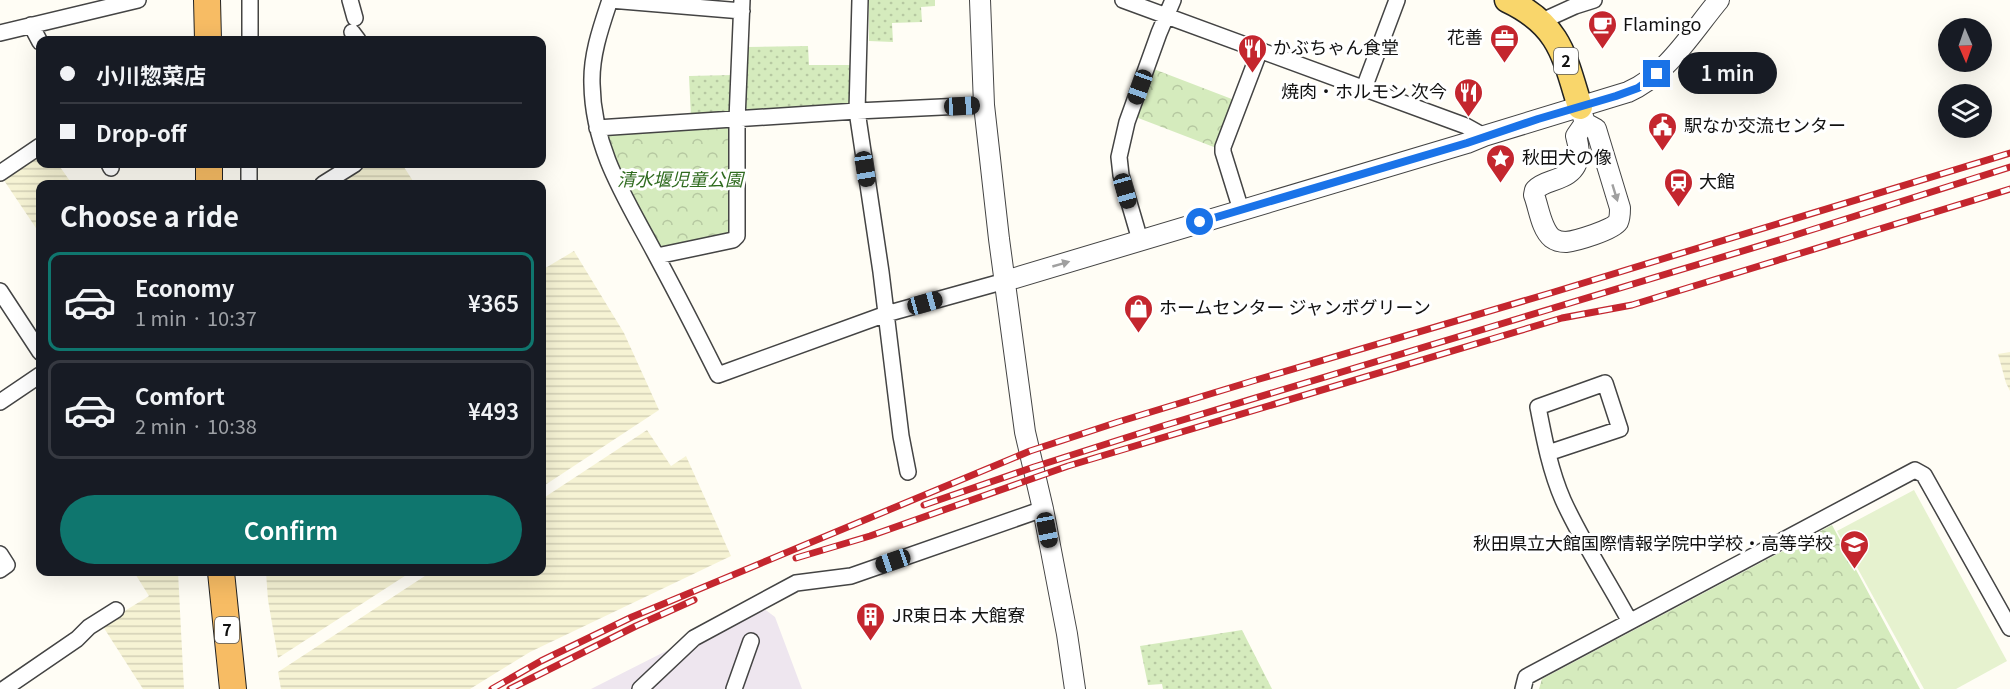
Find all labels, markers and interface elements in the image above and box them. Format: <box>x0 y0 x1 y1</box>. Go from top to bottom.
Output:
cafe icon: Flamingo <box>1586 9 1618 51</box>
place label: Flamingo <box>1623 10 1702 36</box>
north arrow <box>1938 18 1992 72</box>
map controls <box>1938 18 1992 138</box>
office icon: 花善 <box>1488 22 1520 64</box>
place label: 花善 <box>1447 23 1483 49</box>
restaurant icon: かぶちゃん食堂 <box>1236 32 1268 74</box>
place label: かぶちゃん食堂 <box>1273 33 1399 59</box>
road number: 2 <box>1554 48 1578 74</box>
callout: 1 min <box>1678 53 1777 95</box>
text: 小川惣菜店 <box>96 58 206 90</box>
text: 1 min <box>1701 58 1754 87</box>
route end <box>1643 60 1670 87</box>
car <box>1125 67 1155 107</box>
restaurant icon: 焼肉・ホルモン 次今 <box>1452 76 1484 118</box>
place label: 焼肉・ホルモン 次今 <box>1281 77 1447 103</box>
button: layers <box>1938 84 1992 138</box>
car <box>944 96 980 116</box>
public building icon: 駅なか交流センター <box>1647 110 1679 152</box>
place label: 駅なか交流センター <box>1684 111 1846 137</box>
text: Drop-off <box>96 116 186 148</box>
place icon: 秋田犬の像 <box>1485 142 1517 184</box>
place label: 秋田犬の像 <box>1522 143 1612 169</box>
car <box>853 150 877 188</box>
park label: 清水堰児童公園 <box>617 165 746 191</box>
station icon: 大館 <box>1662 166 1694 208</box>
place label: 大館 <box>1699 167 1735 193</box>
car <box>1111 171 1139 211</box>
one-way arrow <box>1611 184 1620 202</box>
text: Choose a ride <box>60 196 239 235</box>
route start <box>1186 208 1213 235</box>
one-way arrow <box>1052 259 1070 268</box>
text: Economy <box>135 271 234 303</box>
icon: car <box>63 275 117 329</box>
text: ¥365 <box>468 286 519 318</box>
car <box>905 289 945 317</box>
shop icon: ホームセンター ジャンボグリーン <box>1122 292 1154 334</box>
place label: ホームセンター ジャンボグリーン <box>1159 293 1431 319</box>
text: 1 min · 10:37 <box>135 303 257 332</box>
text: Comfort <box>135 379 225 411</box>
icon: car <box>63 383 117 437</box>
text: ¥493 <box>468 394 519 426</box>
text: 2 min · 10:38 <box>135 411 257 440</box>
button: Confirm <box>60 495 522 564</box>
car <box>1035 511 1059 549</box>
school or university icon: 秋田県立大館国際情報学院中学校・高等学校 <box>1838 528 1870 570</box>
place label: 秋田県立大館国際情報学院中学校・高等学校 <box>1473 529 1833 555</box>
car <box>873 547 913 575</box>
building icon: JR東日本 大館寮 <box>855 600 887 642</box>
place label: JR東日本 大館寮 <box>892 601 1025 627</box>
road number: 7 <box>215 617 239 643</box>

